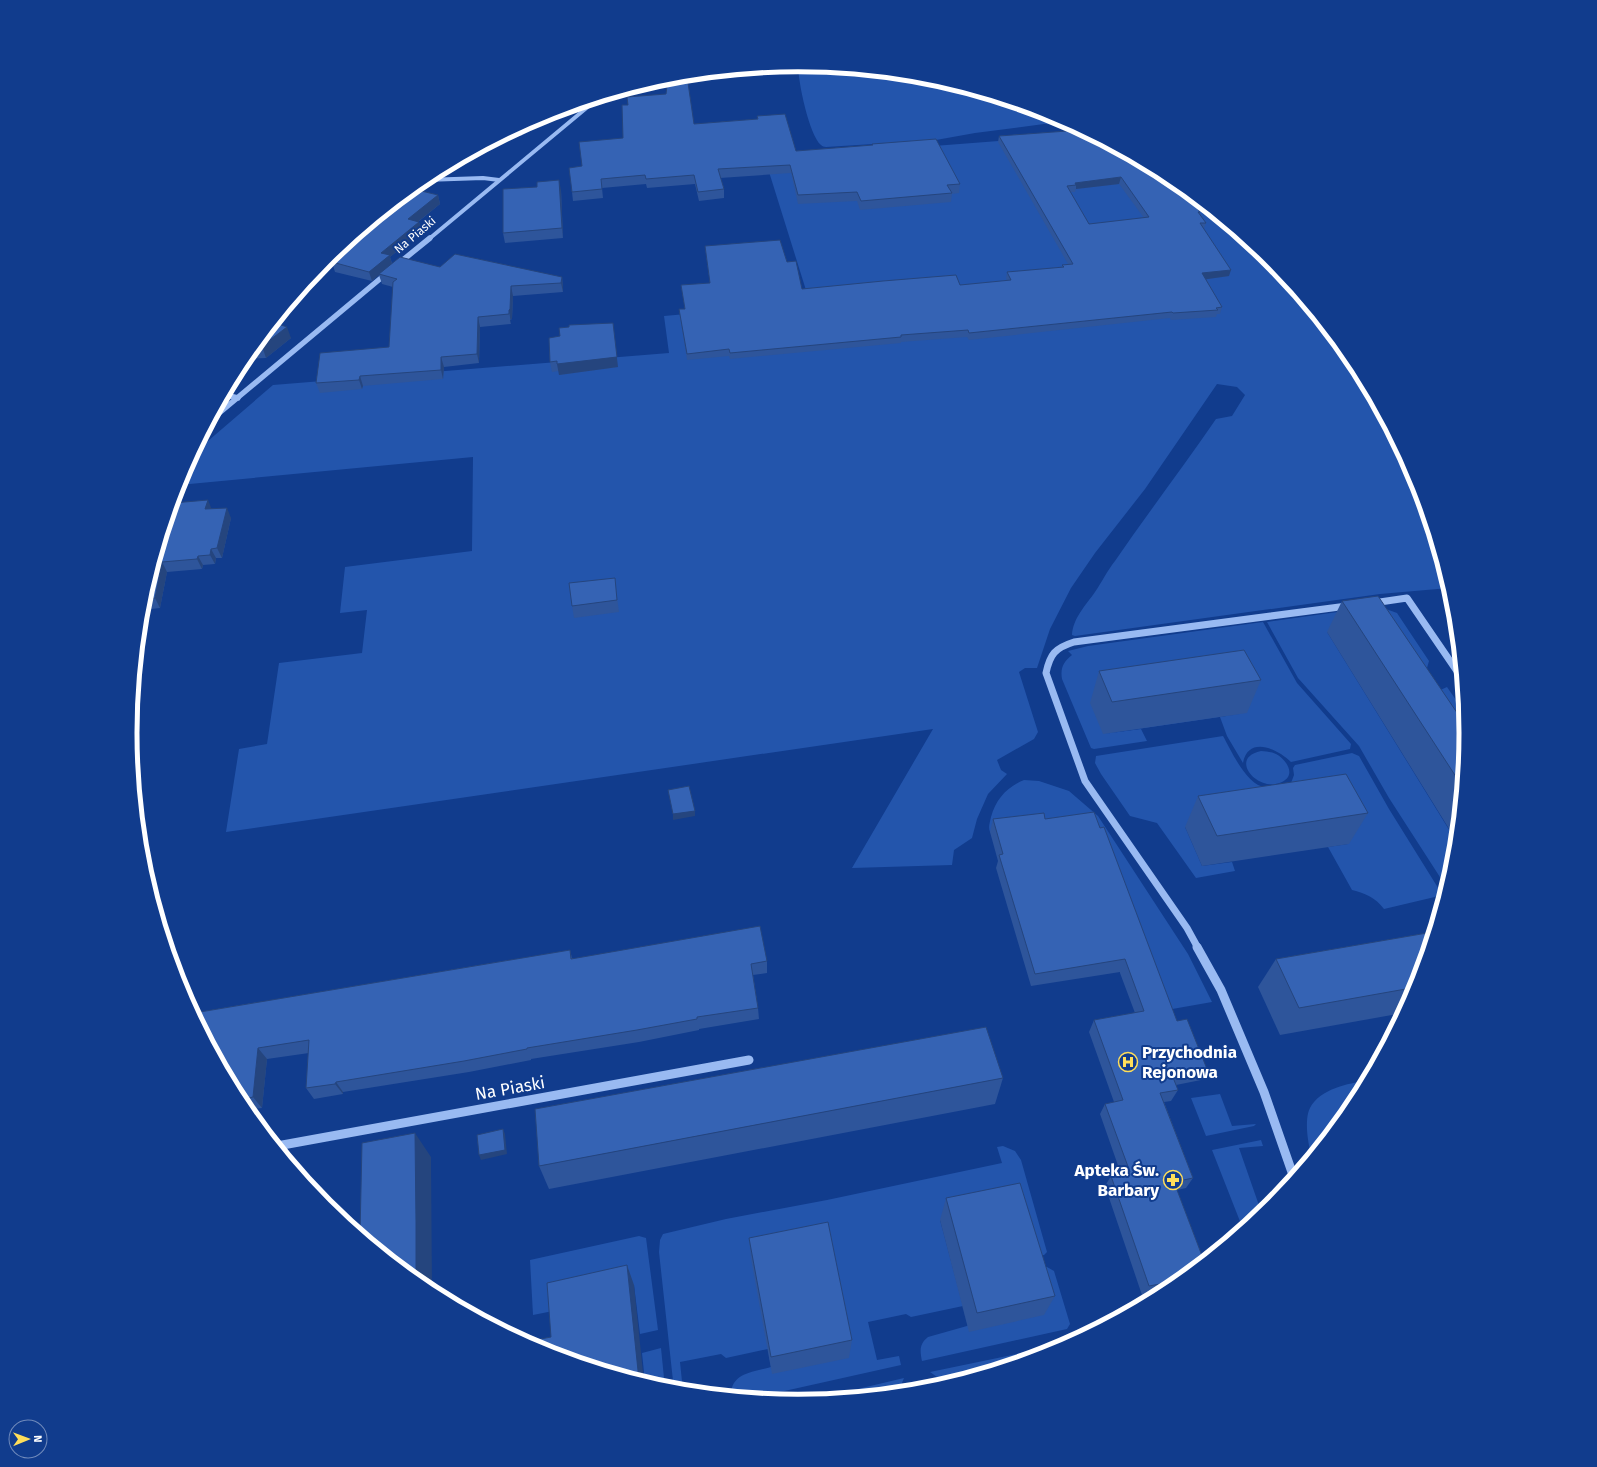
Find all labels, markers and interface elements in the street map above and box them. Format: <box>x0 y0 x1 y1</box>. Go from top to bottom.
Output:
street label: Na Piaski <box>391 214 439 256</box>
place label: Przychodnia Rejonowa <box>1142 1042 1237 1083</box>
hospital icon: Przychodnia Rejonowa <box>1117 1051 1139 1073</box>
street label: Na Piaski <box>474 1072 547 1105</box>
place label: Apteka Św. Barbary <box>1074 1160 1159 1201</box>
pharmacy icon: Apteka Św. Barbary <box>1162 1169 1184 1191</box>
north arrow <box>8 1419 48 1459</box>
text: N <box>31 1435 44 1443</box>

